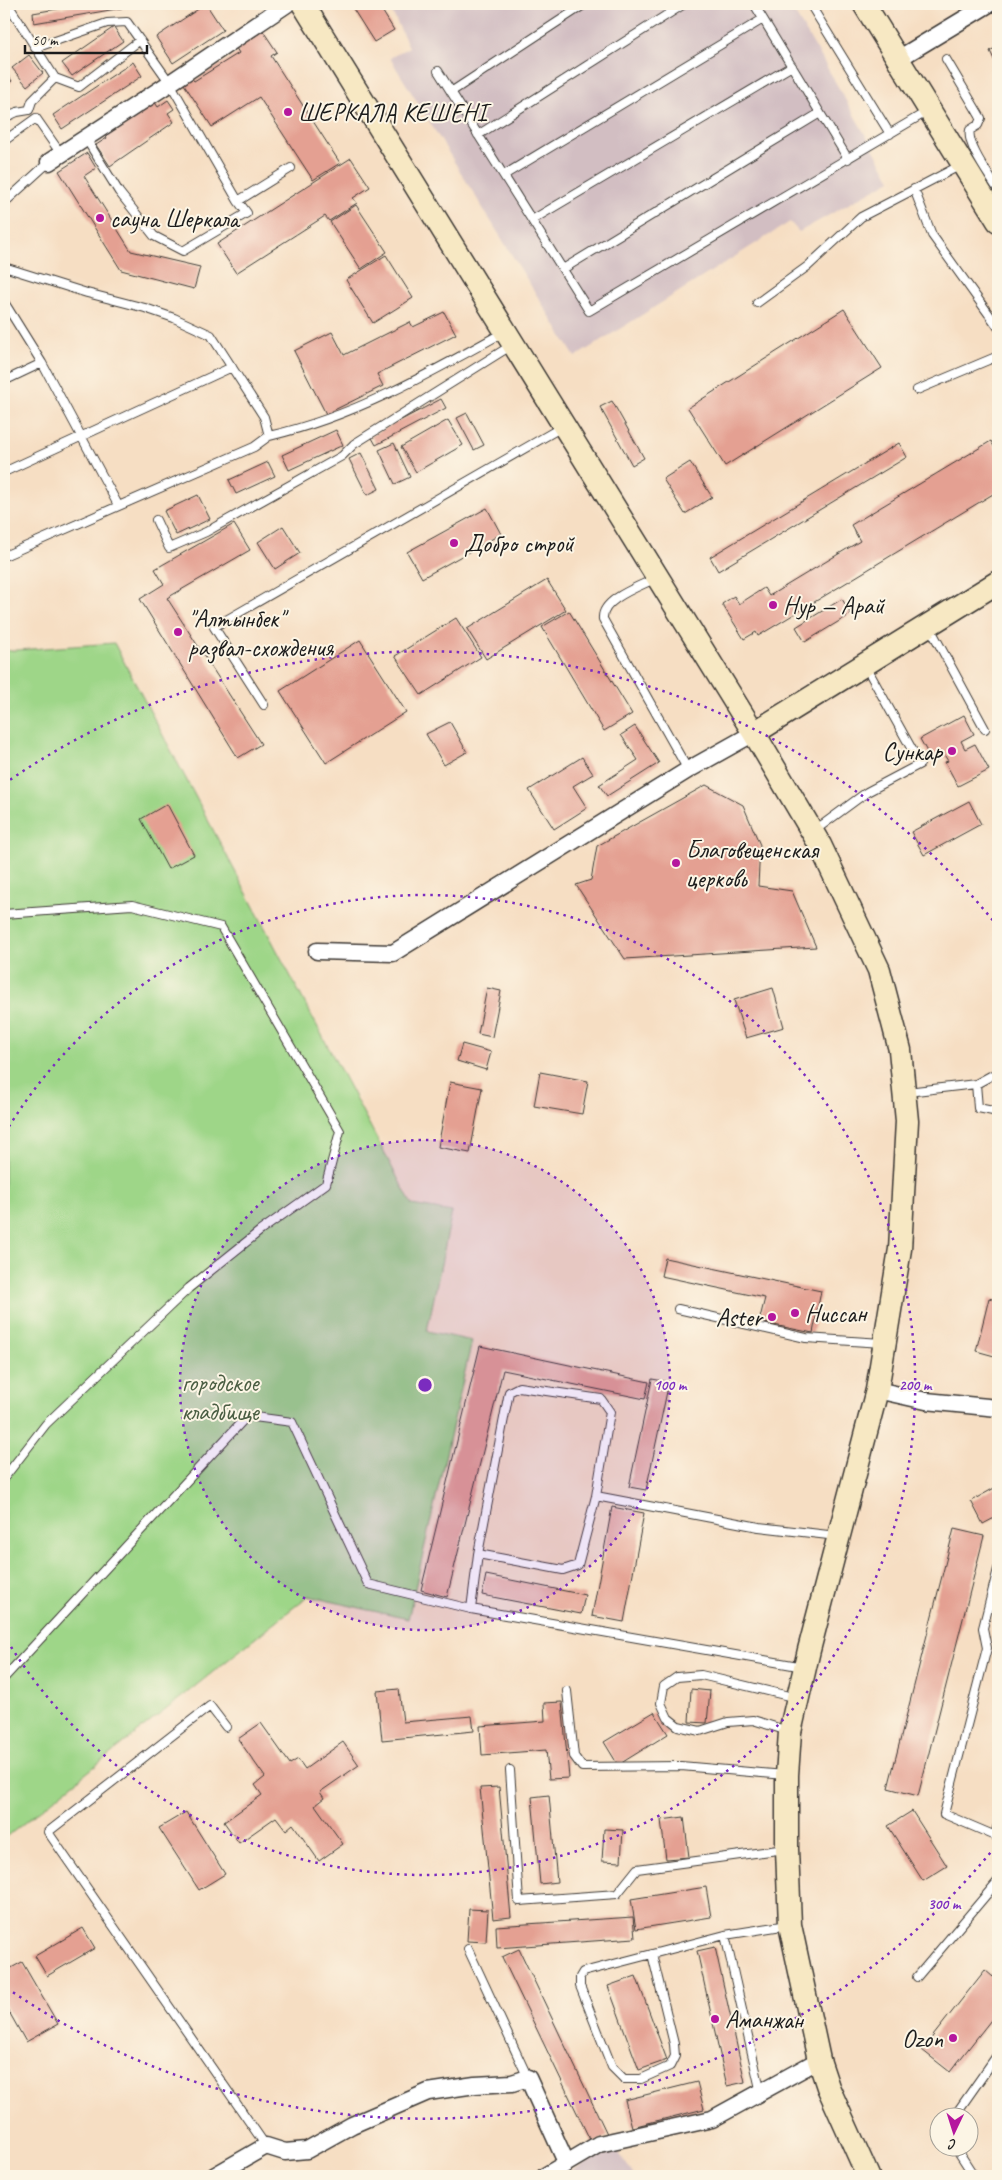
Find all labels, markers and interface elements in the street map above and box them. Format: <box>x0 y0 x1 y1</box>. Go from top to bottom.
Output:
scale bar <box>25 22 148 54</box>
text: 50 m <box>32 31 59 50</box>
place label: ШЕРКАЛА КЕШЕНІ <box>298 97 492 129</box>
marker: ШЕРКАЛА КЕШЕНІ <box>282 106 294 118</box>
place label: сауна Шеркала <box>110 203 241 235</box>
marker: сауна Шеркала <box>94 212 106 224</box>
place label: Добро строй <box>464 528 575 560</box>
marker: Добро строй <box>448 537 460 549</box>
place label: Нур — Арай <box>783 590 886 622</box>
marker: Нур — Арай <box>767 599 779 611</box>
place label: "Алтынбек" развал-схождения <box>188 603 334 664</box>
marker: "Алтынбек" развал-схождения <box>172 626 184 638</box>
place label: Сункар <box>883 736 944 768</box>
marker: Сункар <box>946 745 958 757</box>
place label: Благовещенская церковь <box>686 834 821 895</box>
marker: Благовещенская церковь <box>670 857 682 869</box>
place label: Ниссан <box>805 1298 868 1330</box>
place label: Aster <box>716 1302 764 1334</box>
marker: Ниссан <box>789 1307 801 1319</box>
marker: Aster <box>766 1311 778 1323</box>
park label: городское кладбище <box>181 1367 261 1428</box>
centre of rings <box>416 1376 434 1394</box>
text: 100 m <box>654 1376 688 1395</box>
text: 200 m <box>899 1376 933 1395</box>
text: 300 m <box>928 1895 962 1914</box>
place label: Аманжан <box>725 2004 805 2036</box>
marker: Аманжан <box>709 2013 721 2025</box>
place label: Ozon <box>902 2023 944 2055</box>
marker: Ozon <box>947 2032 959 2044</box>
north arrow <box>930 2108 980 2158</box>
text: С <box>947 2136 957 2153</box>

